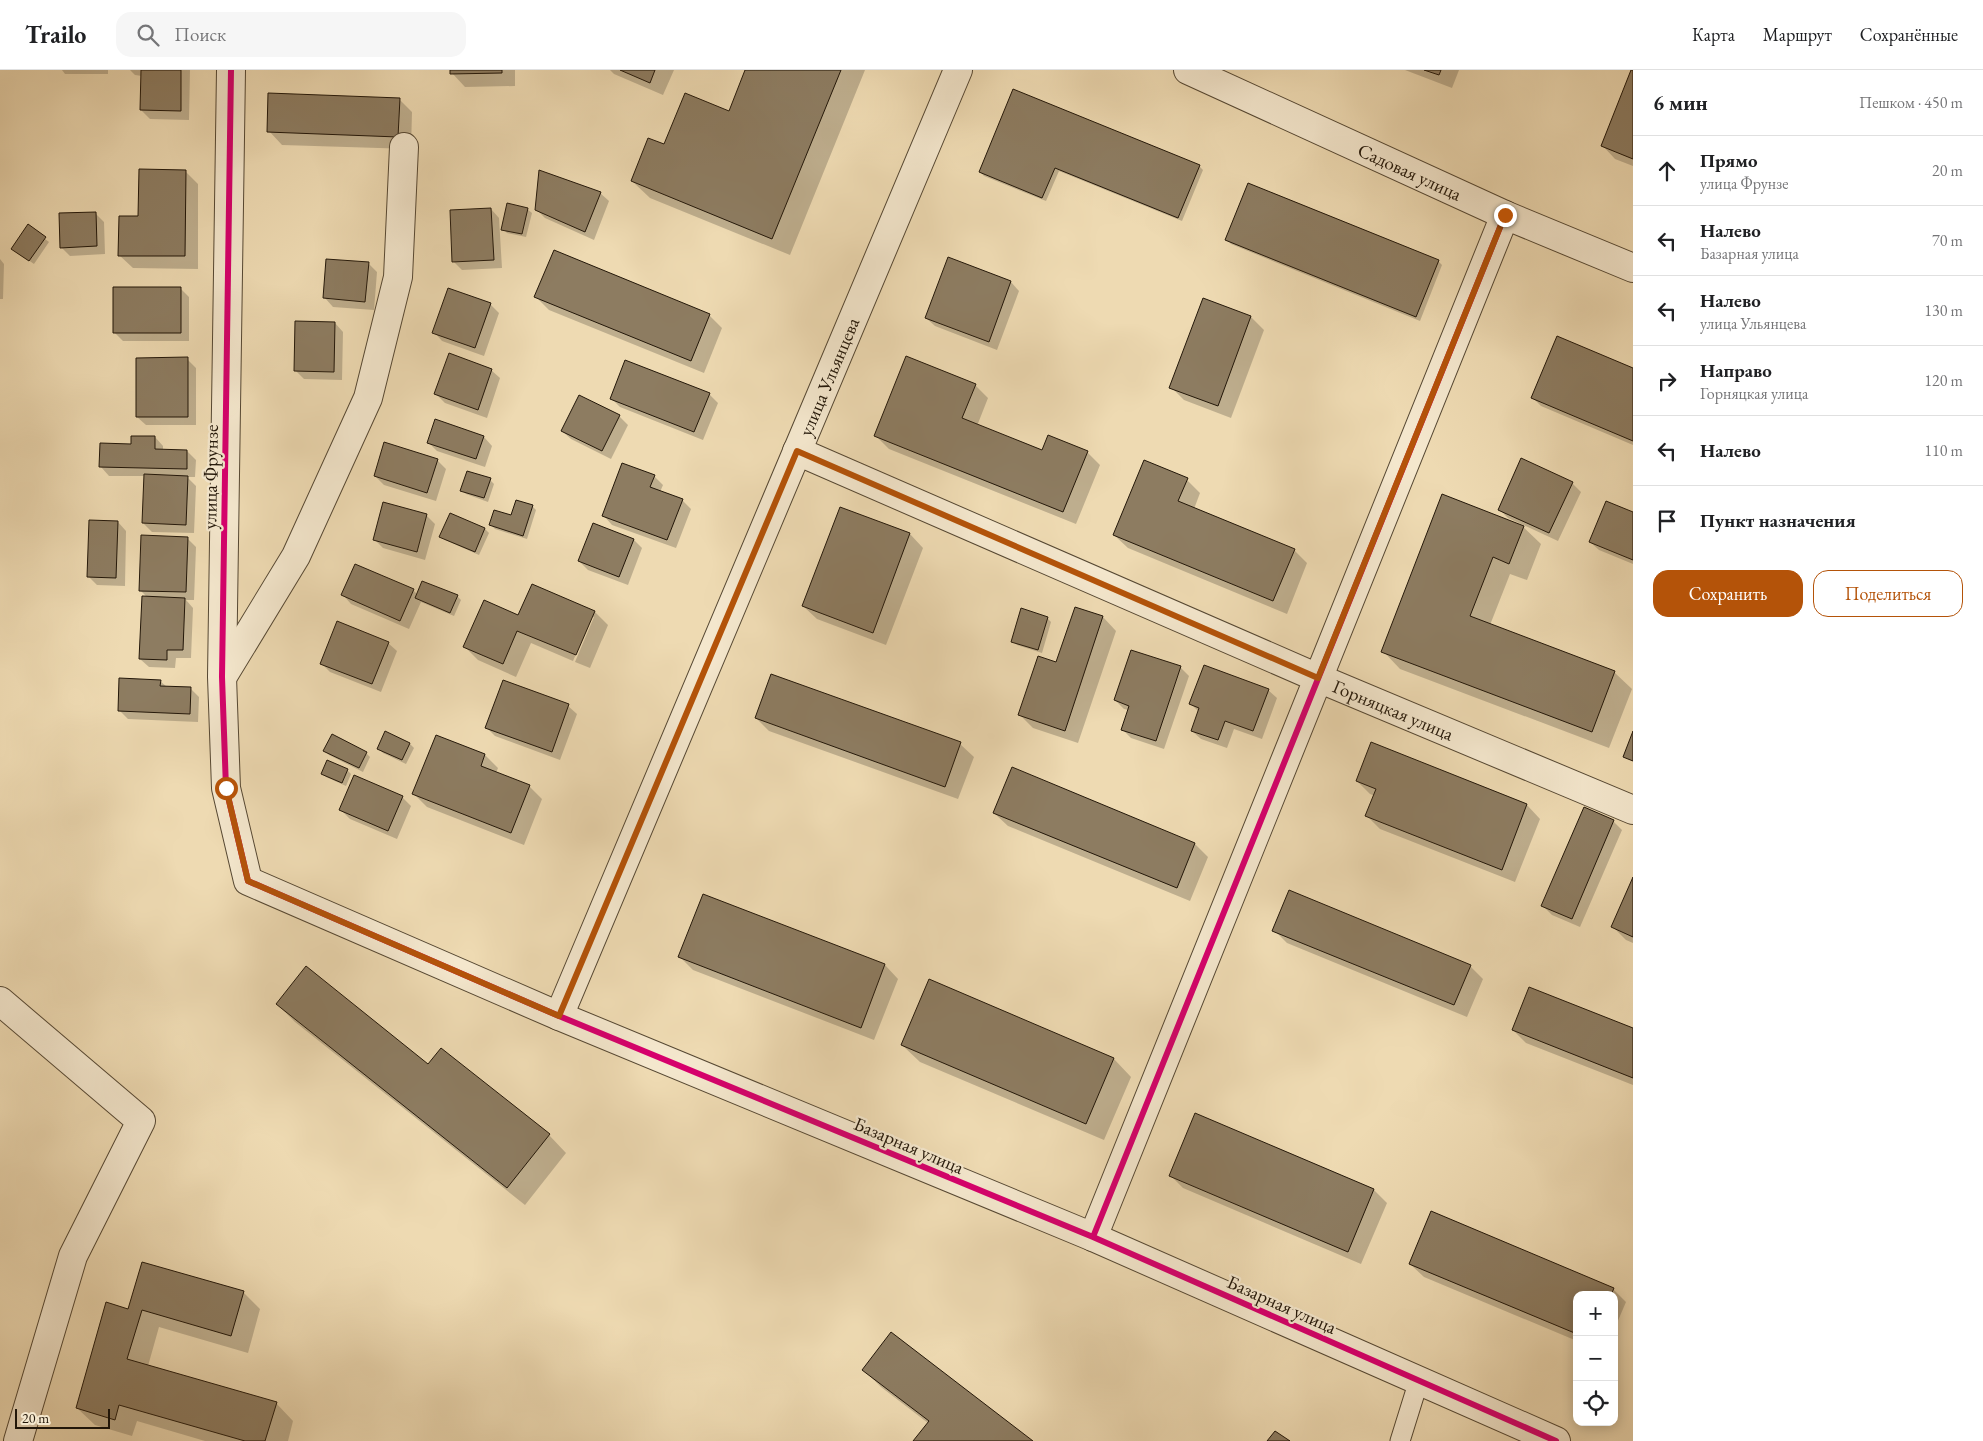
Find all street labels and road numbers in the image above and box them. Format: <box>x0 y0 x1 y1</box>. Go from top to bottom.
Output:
street label: Садовая улица <box>1354 137 1466 207</box>
street label: улица Ульянцева <box>793 313 865 440</box>
street label: улица Фрунзе <box>197 424 224 530</box>
street label: Горняцкая улица <box>1329 674 1458 747</box>
street label: Базарная улица <box>850 1111 968 1180</box>
street label: Базарная улица <box>1223 1269 1341 1340</box>

